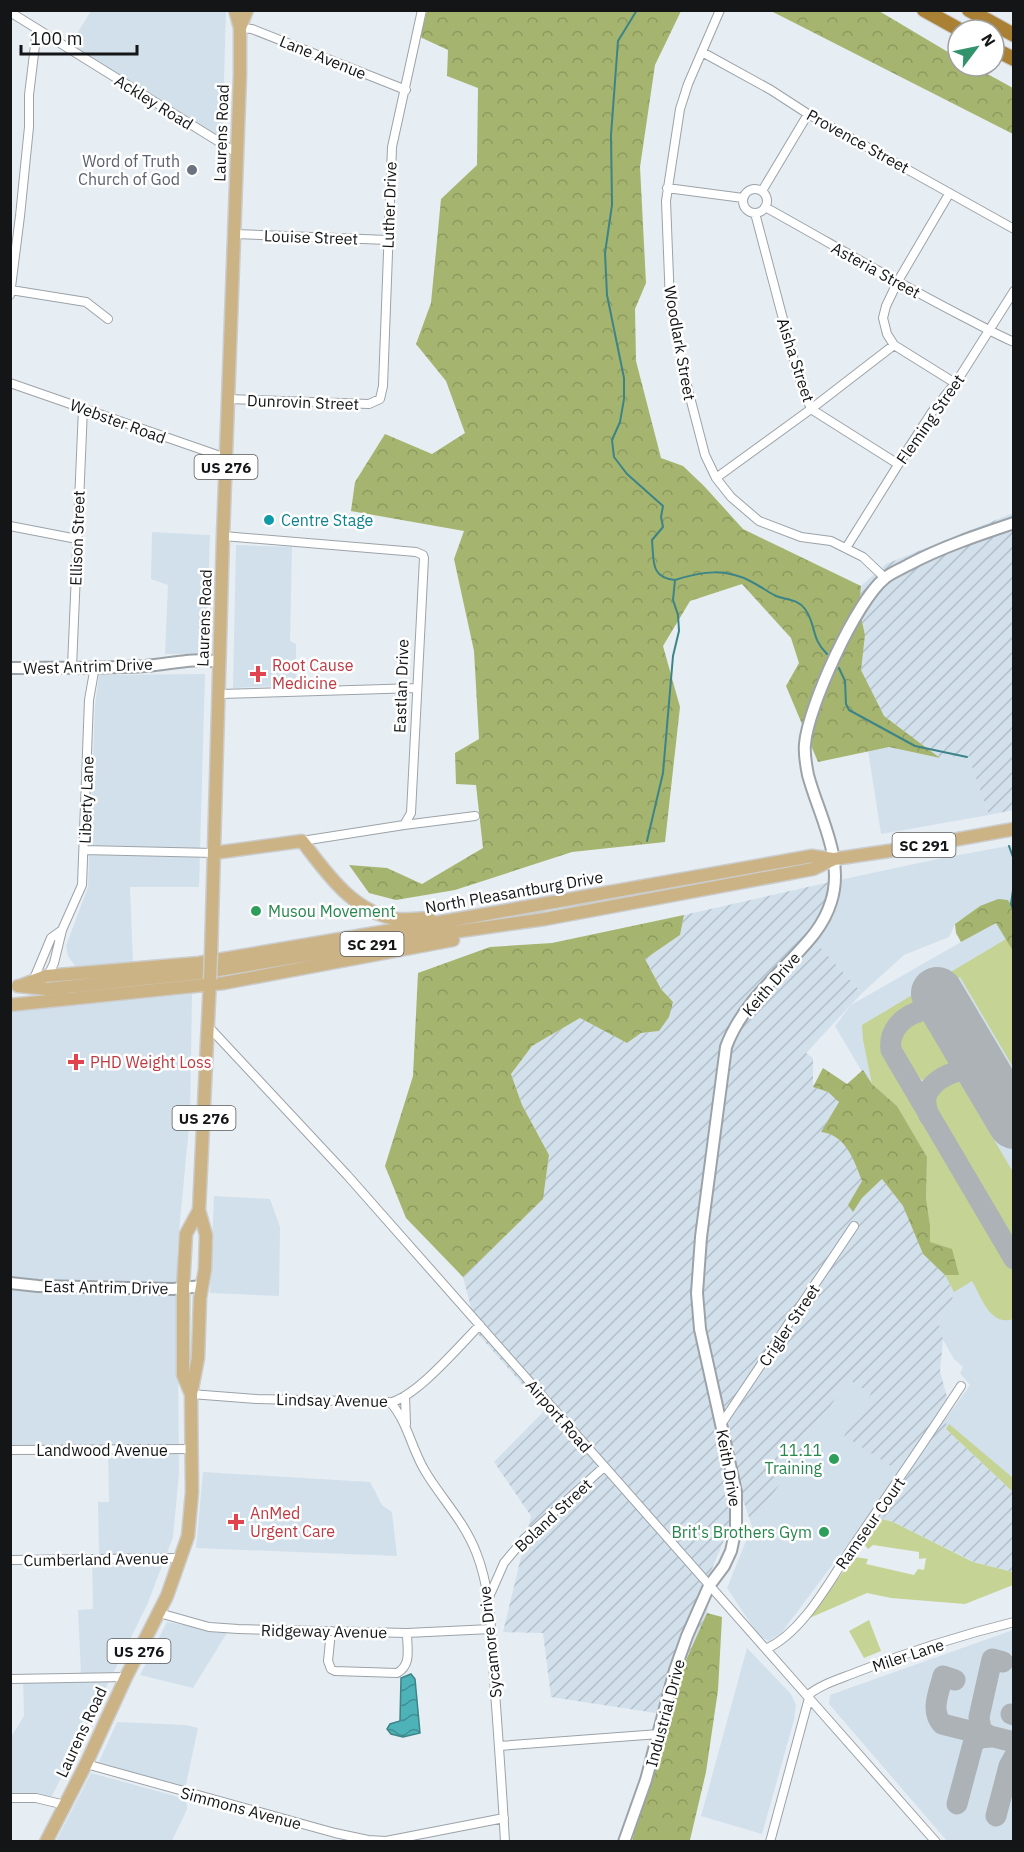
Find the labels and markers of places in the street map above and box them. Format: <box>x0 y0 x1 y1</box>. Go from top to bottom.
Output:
place label: Word of Truth Church of God <box>78 151 180 189</box>
marker: Word of Truth Church of God <box>185 163 199 177</box>
place label: Centre Stage <box>281 510 374 530</box>
marker: Centre Stage <box>262 513 276 527</box>
place label: Root Cause Medicine <box>272 655 354 693</box>
marker: Root Cause Medicine <box>249 665 267 683</box>
place label: Musou Movement <box>268 901 396 921</box>
marker: Musou Movement <box>249 904 263 918</box>
place label: PHD Weight Loss <box>90 1052 212 1072</box>
marker: PHD Weight Loss <box>67 1053 85 1071</box>
place label: 11.11 Training <box>765 1440 823 1478</box>
marker: 11.11 Training <box>827 1452 841 1466</box>
place label: AnMed Urgent Care <box>250 1503 335 1541</box>
marker: AnMed Urgent Care <box>227 1513 245 1531</box>
place label: Brit's Brothers Gym <box>671 1522 812 1542</box>
marker: Brit's Brothers Gym <box>817 1525 831 1539</box>

